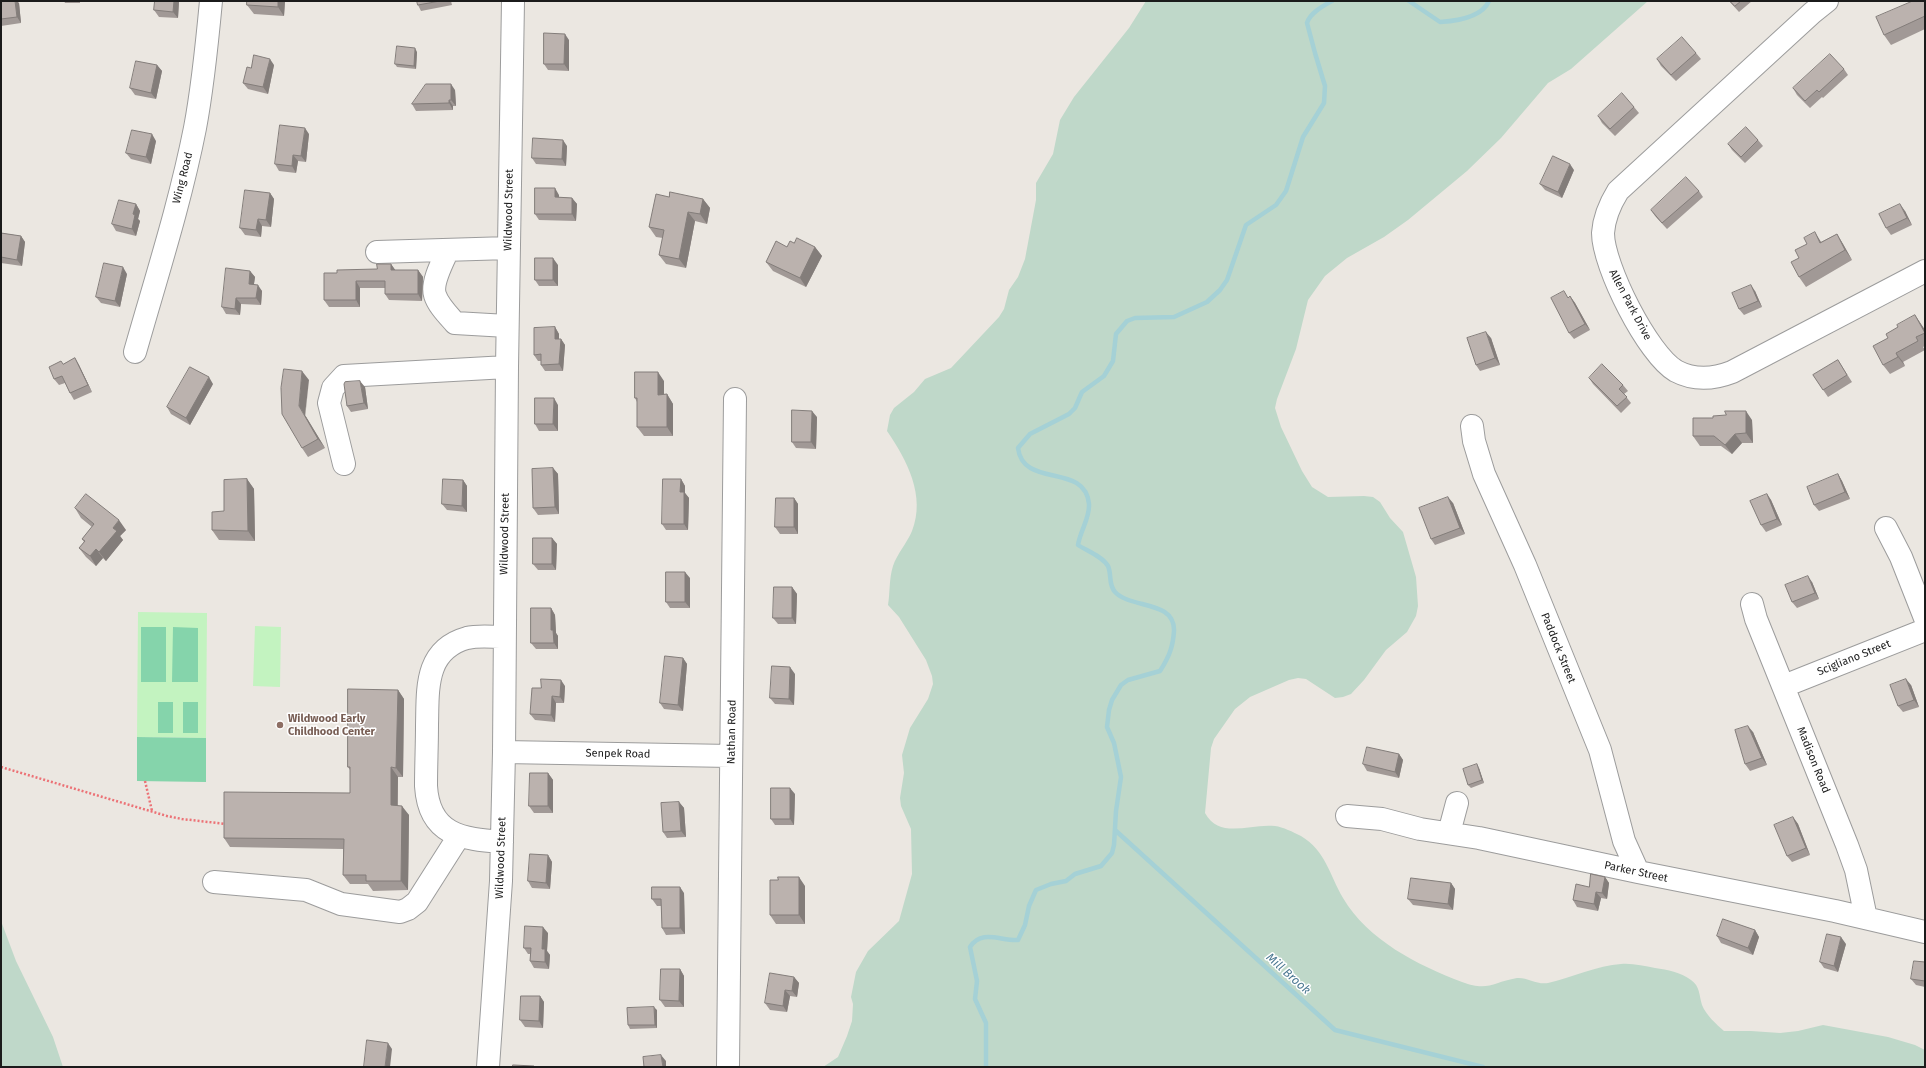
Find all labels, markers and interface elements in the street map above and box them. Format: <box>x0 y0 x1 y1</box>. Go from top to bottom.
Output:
street label: Wing Road <box>170 151 196 205</box>
street label: Wildwood Street <box>502 169 516 251</box>
street label: Allen Park Drive <box>1606 267 1654 343</box>
street label: Wildwood Street <box>498 493 512 575</box>
street label: Paddock Street <box>1538 611 1578 685</box>
street label: Scigliano Street <box>1815 637 1893 679</box>
street label: Nathan Road <box>725 700 739 764</box>
place label: Wildwood Early Childhood Center <box>288 712 375 738</box>
marker: Wildwood Early Childhood Center <box>275 720 285 730</box>
street label: Madison Road <box>1794 725 1832 795</box>
street label: Senpek Road <box>585 747 651 761</box>
street label: Wildwood Street <box>493 817 509 899</box>
street label: Parker Street <box>1603 859 1669 885</box>
water label: Mill Brook <box>1263 950 1313 998</box>

